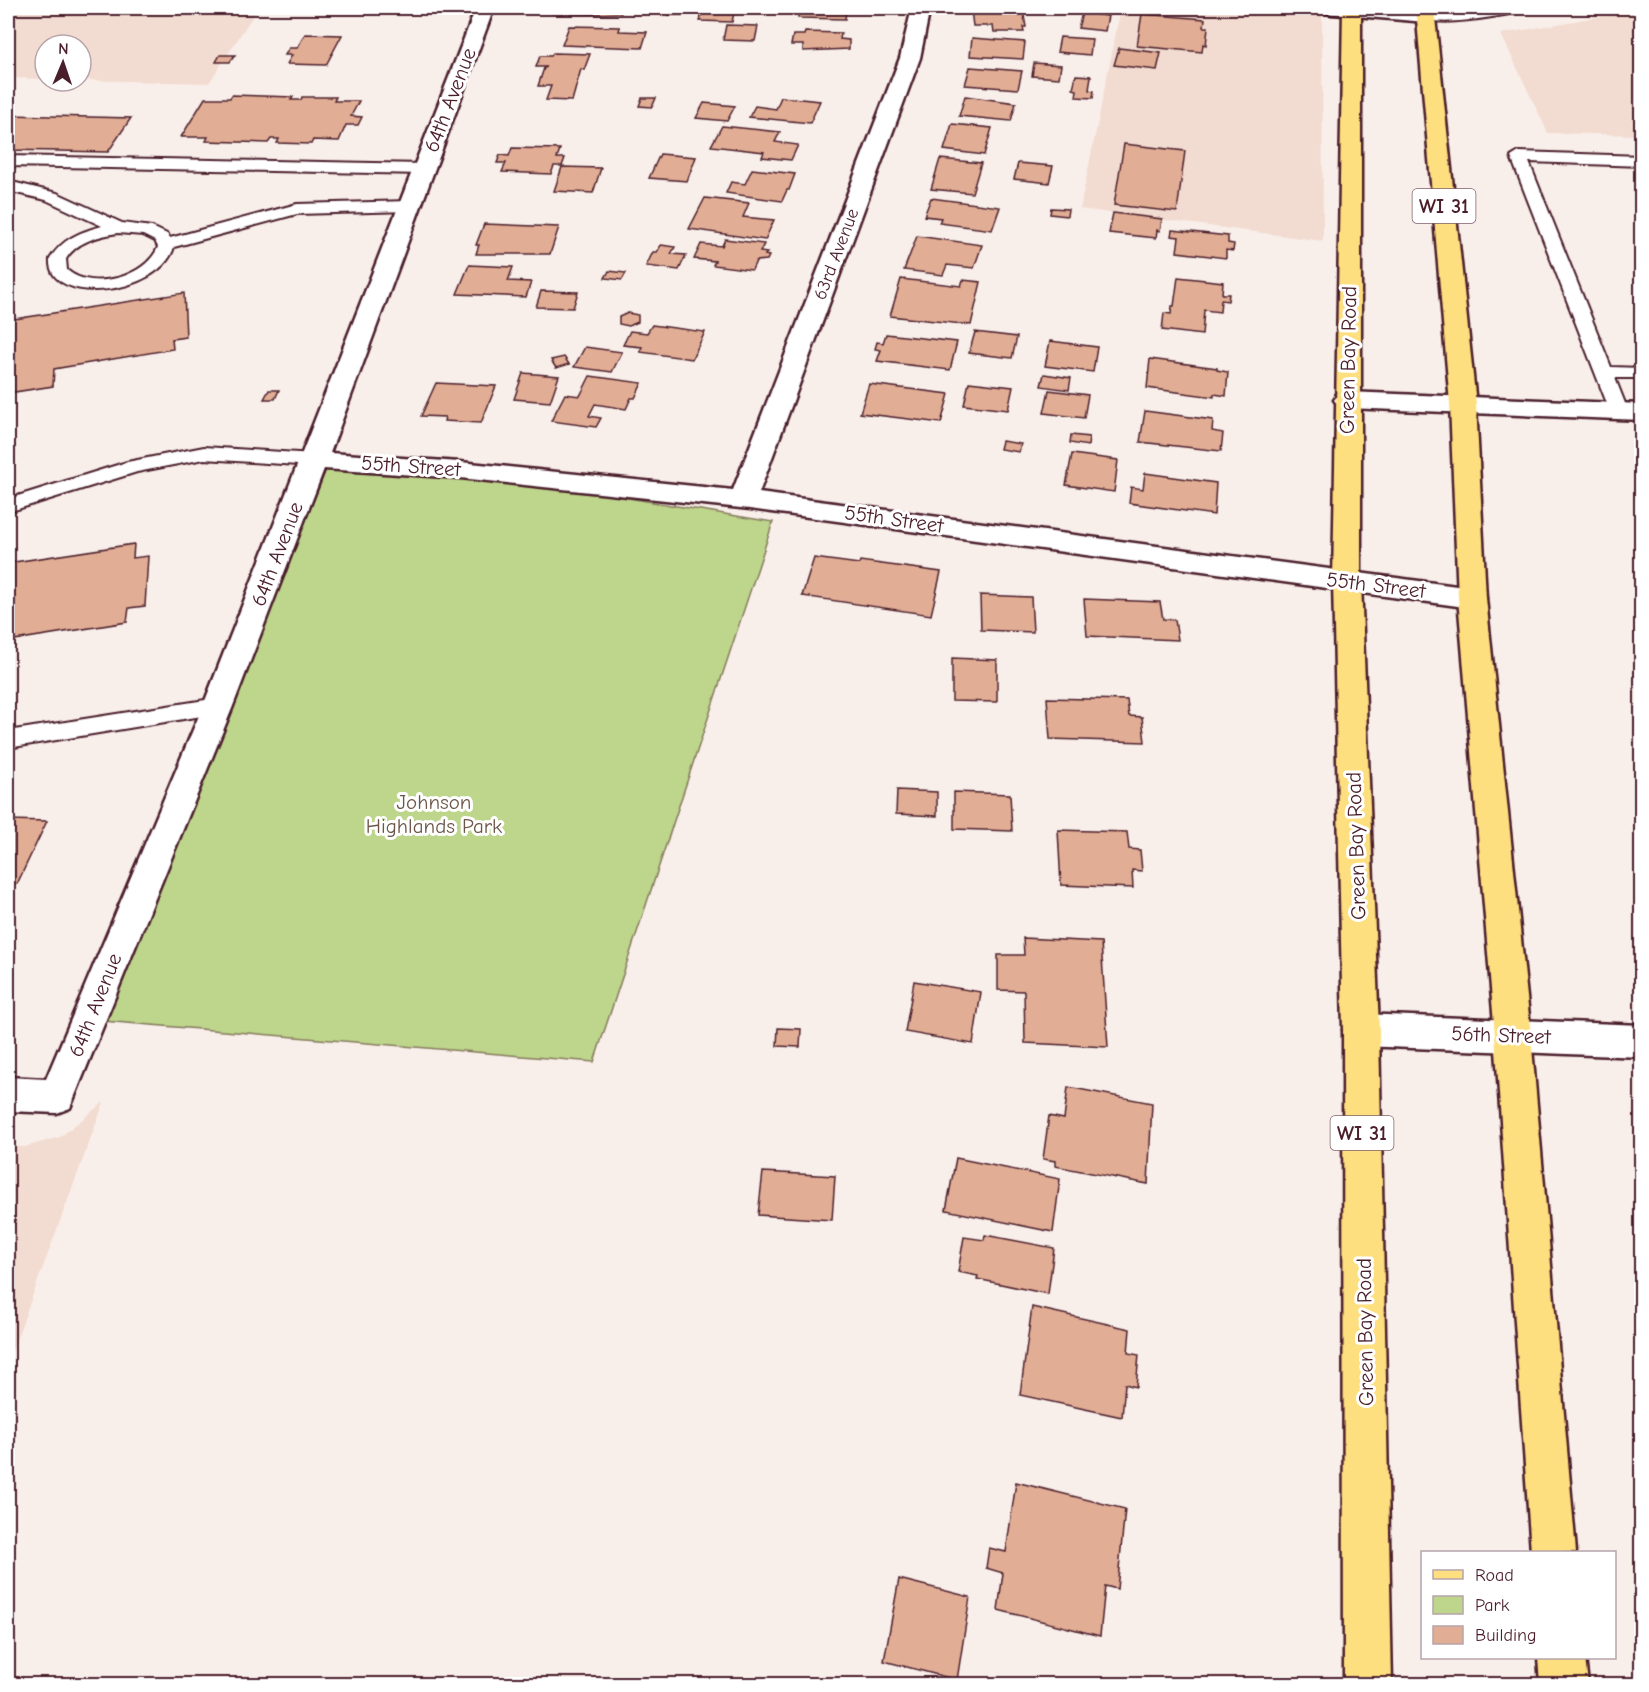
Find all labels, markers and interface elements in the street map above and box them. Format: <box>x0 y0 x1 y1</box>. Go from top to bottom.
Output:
north arrow <box>33 33 93 93</box>
text: N <box>58 40 69 58</box>
street label: 64th Avenue <box>419 44 481 156</box>
road number: WI 31 <box>1412 189 1476 223</box>
street label: 63rd Avenue <box>809 206 863 303</box>
street label: Green Bay Road <box>1335 286 1361 434</box>
street label: 55th Street <box>360 451 463 482</box>
street label: 64th Avenue <box>246 498 308 610</box>
street label: 55th Street <box>843 500 946 538</box>
street label: 55th Street <box>1325 567 1428 603</box>
street label: Green Bay Road <box>1341 772 1371 920</box>
park label: Johnson Highlands Park <box>366 790 502 838</box>
street label: 64th Avenue <box>63 950 127 1060</box>
street label: 56th Street <box>1451 1021 1552 1049</box>
road number: WI 31 <box>1330 1116 1394 1150</box>
street label: Green Bay Road <box>1352 1258 1378 1406</box>
legend <box>1421 1551 1616 1659</box>
text: Road <box>1475 1565 1514 1586</box>
text: Park <box>1475 1595 1510 1616</box>
text: Building <box>1475 1625 1537 1646</box>

